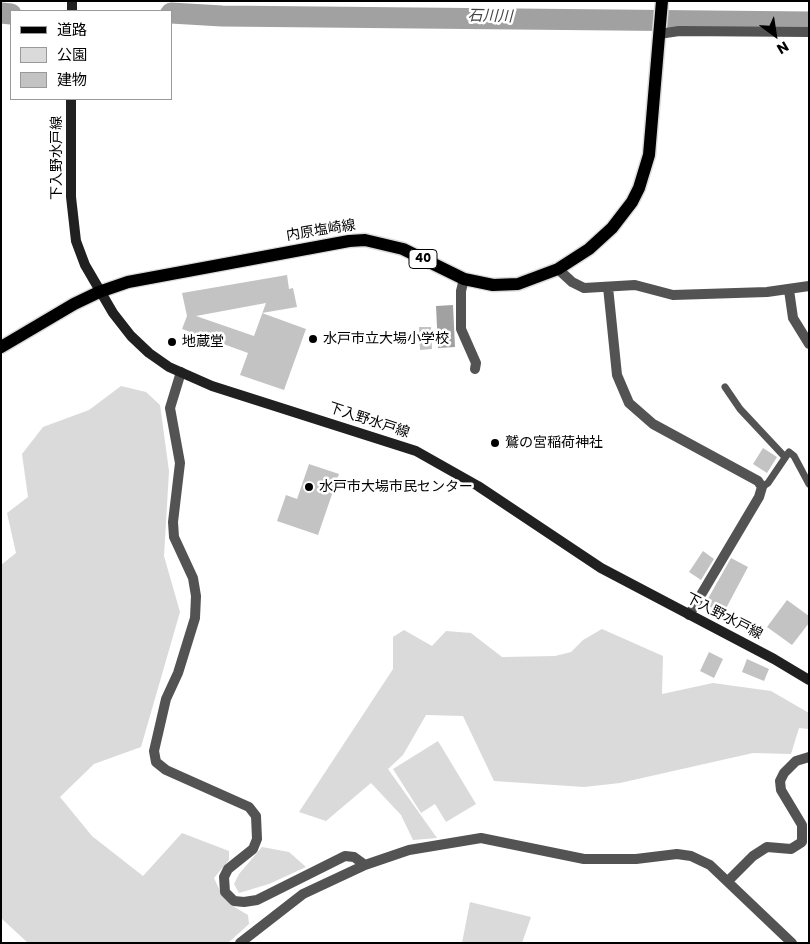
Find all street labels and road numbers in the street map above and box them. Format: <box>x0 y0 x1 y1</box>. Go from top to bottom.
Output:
street label: 下入野水戸線 <box>49 116 65 200</box>
street label: 内原塩崎線 <box>285 217 357 245</box>
road number: 40 <box>409 250 437 268</box>
street label: 下入野水戸線 <box>326 400 412 442</box>
street label: 下入野水戸線 <box>683 590 765 644</box>

